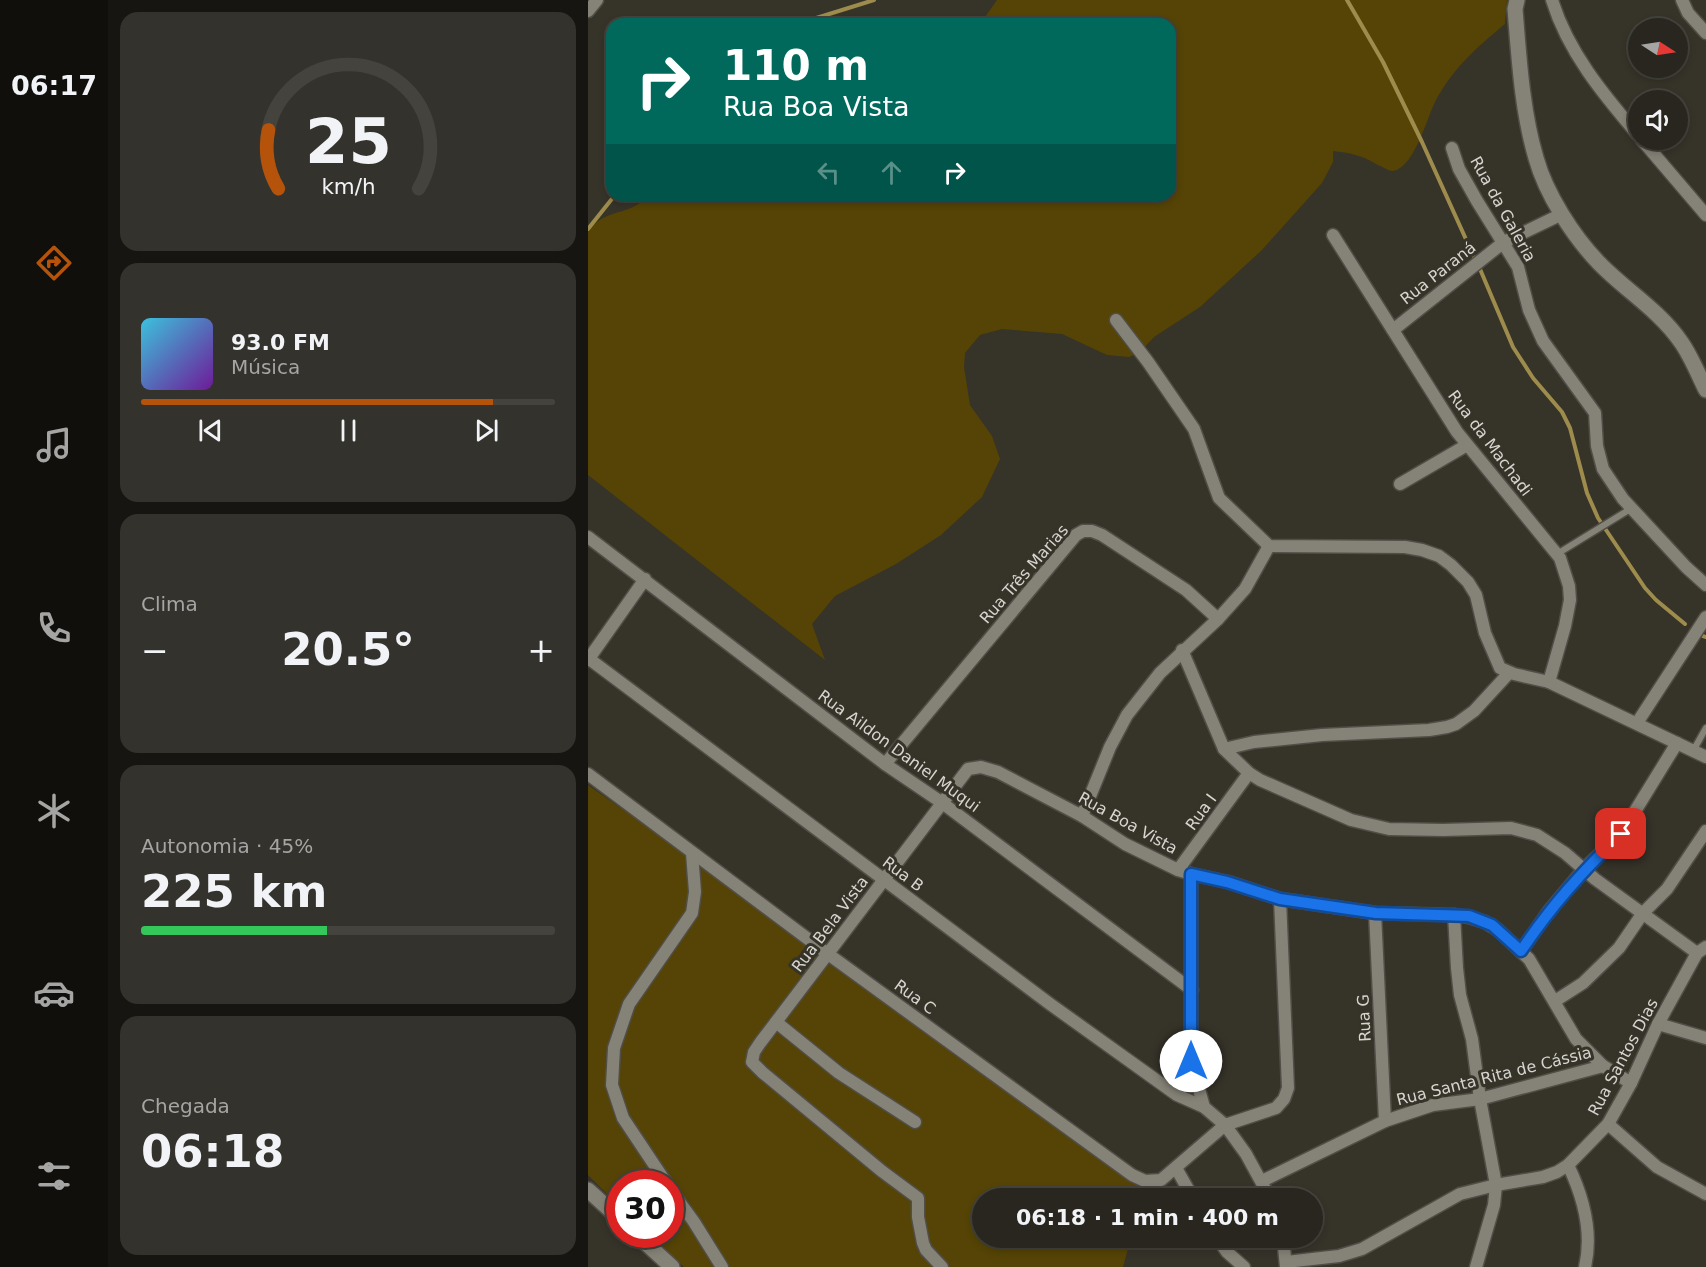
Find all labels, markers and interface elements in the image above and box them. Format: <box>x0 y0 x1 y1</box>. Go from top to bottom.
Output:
north arrow <box>1628 18 1688 78</box>
map controls <box>1628 18 1688 150</box>
text: 110 m <box>723 41 869 90</box>
icon: right <box>624 42 702 120</box>
text: 06:17 <box>11 70 97 101</box>
button: sound <box>1628 90 1688 150</box>
text: Rua Boa Vista <box>723 91 910 122</box>
text: 25 <box>305 105 391 178</box>
street label: Rua da Galeria <box>1466 153 1540 265</box>
icon: left <box>812 156 845 189</box>
icon: ahead <box>875 156 908 189</box>
icon: right <box>938 156 971 189</box>
text: km/h <box>321 174 375 199</box>
street label: Rua Paraná <box>1396 238 1480 308</box>
icon: directions <box>33 242 75 284</box>
text: 93.0 FM <box>231 330 330 355</box>
text: Música <box>231 355 300 379</box>
street label: Rua da Machadi <box>1444 386 1536 500</box>
icon: previous <box>194 414 227 447</box>
icon: pause <box>332 414 365 447</box>
icon: next <box>470 414 503 447</box>
icon: music <box>33 424 75 466</box>
street label: Rua Três Marias <box>976 521 1072 627</box>
text: Clima <box>141 592 198 616</box>
icon: phone <box>33 607 75 649</box>
text: 20.5° <box>281 623 415 676</box>
text: − <box>141 631 169 670</box>
text: + <box>527 631 555 670</box>
street label: Rua Aildon Daniel Muqui <box>814 686 984 816</box>
street label: Rua Boa Vista <box>1075 788 1181 858</box>
icon: climate <box>33 790 75 832</box>
street label: Rua I <box>1182 790 1220 834</box>
pin <box>1595 808 1646 859</box>
icon: arrive <box>1604 817 1637 850</box>
text: Autonomia · 45% <box>141 834 313 858</box>
street label: Rua B <box>879 852 927 896</box>
text: 225 km <box>141 865 327 918</box>
street label: Rua Bela Vista <box>788 872 872 976</box>
icon: car <box>33 972 75 1014</box>
street label: Rua C <box>891 976 939 1018</box>
street label: Rua G <box>1353 994 1375 1042</box>
street label: Rua Santos Dias <box>1584 995 1662 1119</box>
position arrow <box>1159 1029 1223 1093</box>
street label: Rua Santa Rita de Cássia <box>1394 1043 1594 1109</box>
text: Chegada <box>141 1094 230 1118</box>
text: 06:18 <box>141 1125 284 1178</box>
icon: filters <box>33 1155 75 1197</box>
speed limit sign: 30 <box>606 1170 684 1248</box>
text: 06:18 · 1 min · 400 m <box>1016 1205 1279 1230</box>

